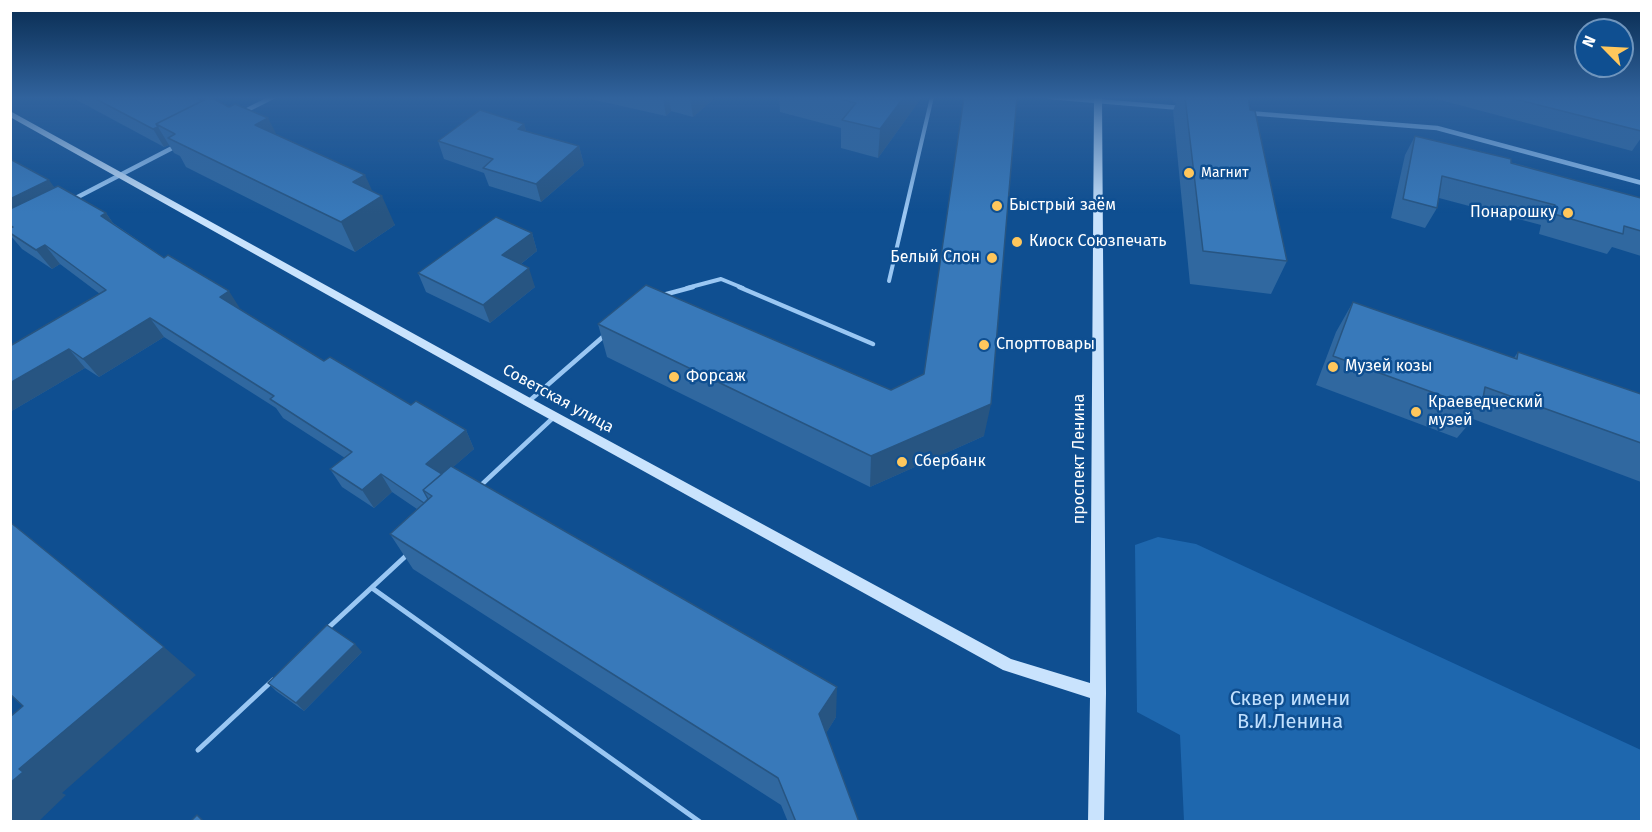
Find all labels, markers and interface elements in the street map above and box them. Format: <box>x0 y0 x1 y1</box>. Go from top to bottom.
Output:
north arrow <box>1574 18 1634 78</box>
text: N <box>1578 33 1600 50</box>
place label: Магнит <box>1201 165 1249 181</box>
marker: Магнит <box>1182 166 1196 180</box>
place label: Быстрый заём <box>1009 196 1116 216</box>
marker: Быстрый заём <box>990 199 1004 213</box>
place label: Понарошку <box>1470 203 1556 223</box>
marker: Понарошку <box>1561 206 1575 220</box>
place label: Киоск Союзпечать <box>1029 232 1167 252</box>
marker: Киоск Союзпечать <box>1010 235 1024 249</box>
place label: Белый Слон <box>890 248 980 268</box>
marker: Белый Слон <box>985 251 999 265</box>
place label: Спорттовары <box>996 335 1095 355</box>
marker: Спорттовары <box>977 338 991 352</box>
place label: Музей козы <box>1345 357 1433 377</box>
marker: Музей козы <box>1326 360 1340 374</box>
street label: Советская улица <box>499 361 617 437</box>
place label: Форсаж <box>686 367 746 387</box>
marker: Форсаж <box>667 370 681 384</box>
place label: Краеведческий музей <box>1428 393 1543 431</box>
street label: проспект Ленина <box>1070 394 1090 524</box>
marker: Краеведческий музей <box>1409 405 1423 419</box>
place label: Сбербанк <box>914 452 986 472</box>
marker: Сбербанк <box>895 455 909 469</box>
park label: Сквер имени В.И.Ленина <box>1230 687 1350 734</box>

